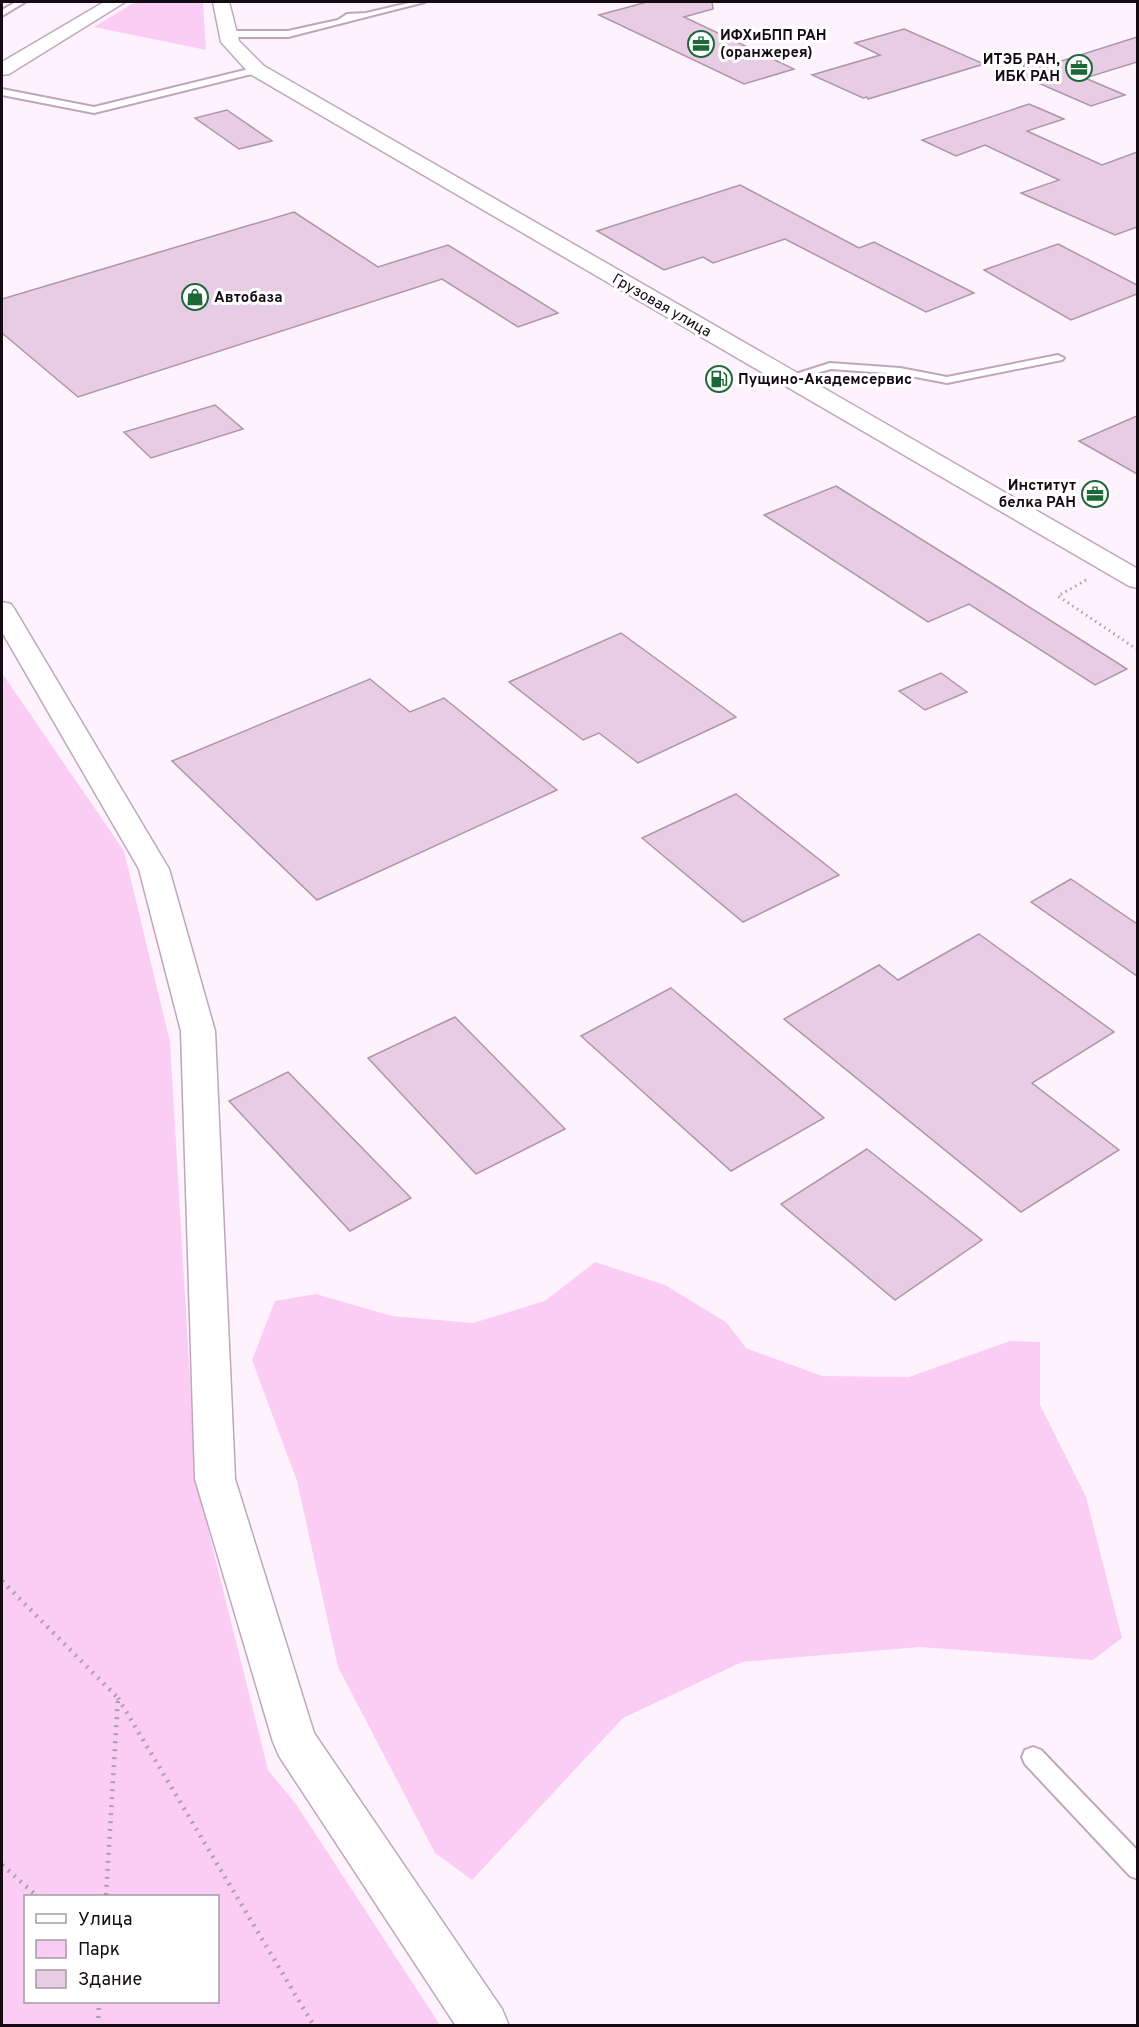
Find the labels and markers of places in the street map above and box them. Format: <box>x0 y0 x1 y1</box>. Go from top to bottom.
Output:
place label: ИФХиБПП РАН (оранжерея) <box>720 27 827 63</box>
office icon: ИФХиБПП РАН (оранжерея) <box>686 29 716 59</box>
place label: ИТЭБ РАН, ИБК РАН <box>983 51 1060 87</box>
office icon: ИТЭБ РАН, ИБК РАН <box>1064 53 1094 83</box>
shop icon: Автобаза <box>180 282 210 312</box>
place label: Автобаза <box>214 289 283 308</box>
fuel station icon: Пущино-Академсервис <box>704 364 734 394</box>
place label: Пущино-Академсервис <box>738 371 912 390</box>
place label: Институт белка РАН <box>999 477 1076 513</box>
office icon: Институт белка РАН <box>1080 479 1110 509</box>

